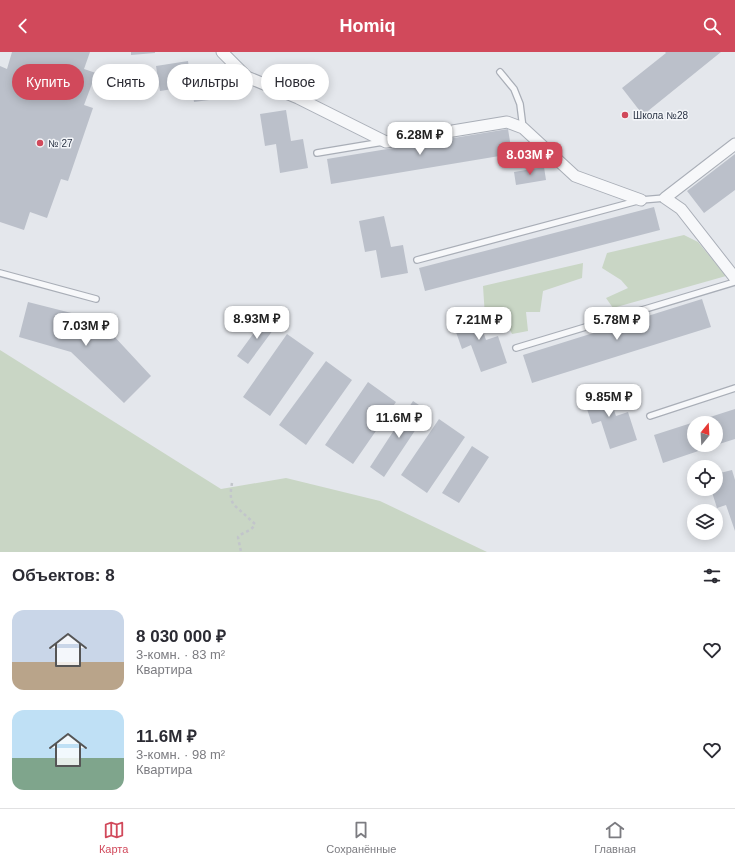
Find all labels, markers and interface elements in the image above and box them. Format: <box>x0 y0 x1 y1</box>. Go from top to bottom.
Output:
icon: back <box>12 15 34 37</box>
icon: search <box>701 15 723 37</box>
text: Homiq <box>340 16 396 36</box>
chip: Купить <box>12 64 84 100</box>
chip: Снять <box>92 64 159 100</box>
chip: Фильтры <box>167 64 253 100</box>
chip: Новое <box>261 64 329 100</box>
marker: Школа №28 <box>620 110 630 120</box>
place label: Школа №28 <box>633 110 688 121</box>
pin: 6.28M ₽ <box>383 122 457 156</box>
text: 6.28M ₽ <box>396 127 444 142</box>
marker: № 27 <box>35 138 45 148</box>
place label: № 27 <box>48 138 73 149</box>
pin: 8.03M ₽ <box>493 142 567 176</box>
text: 8.03M ₽ <box>506 147 554 162</box>
pin: 8.93M ₽ <box>220 306 294 340</box>
pin: 7.21M ₽ <box>442 307 516 341</box>
pin: 5.78M ₽ <box>580 307 654 341</box>
text: 8.93M ₽ <box>233 311 281 326</box>
text: 7.21M ₽ <box>455 312 503 327</box>
text: 5.78M ₽ <box>593 312 641 327</box>
pin: 7.03M ₽ <box>49 313 123 347</box>
text: 7.03M ₽ <box>62 318 110 333</box>
pin: 9.85M ₽ <box>572 384 646 418</box>
text: 9.85M ₽ <box>585 389 633 404</box>
pin: 11.6M ₽ <box>362 405 436 439</box>
text: 11.6M ₽ <box>376 410 422 425</box>
north arrow <box>687 416 723 452</box>
map controls <box>687 416 723 540</box>
button: locate <box>687 460 723 496</box>
button: layers <box>687 504 723 540</box>
icon: filters <box>701 565 723 587</box>
text: Объектов: 8 <box>12 566 115 585</box>
icon: home <box>44 626 92 674</box>
text: 8 030 000 ₽ <box>136 627 226 646</box>
icon: heart <box>701 639 723 661</box>
text: 3-комн. · 83 m² <box>136 647 225 662</box>
text: Квартира <box>136 662 192 677</box>
icon: home <box>44 726 92 774</box>
text: 11.6M ₽ <box>136 727 197 746</box>
icon: heart <box>701 739 723 761</box>
text: 3-комн. · 98 m² <box>136 747 225 762</box>
text: Квартира <box>136 762 192 777</box>
tab: Карта <box>99 819 128 855</box>
tab: Сохранённые <box>326 819 396 855</box>
tab: Главная <box>594 819 636 855</box>

